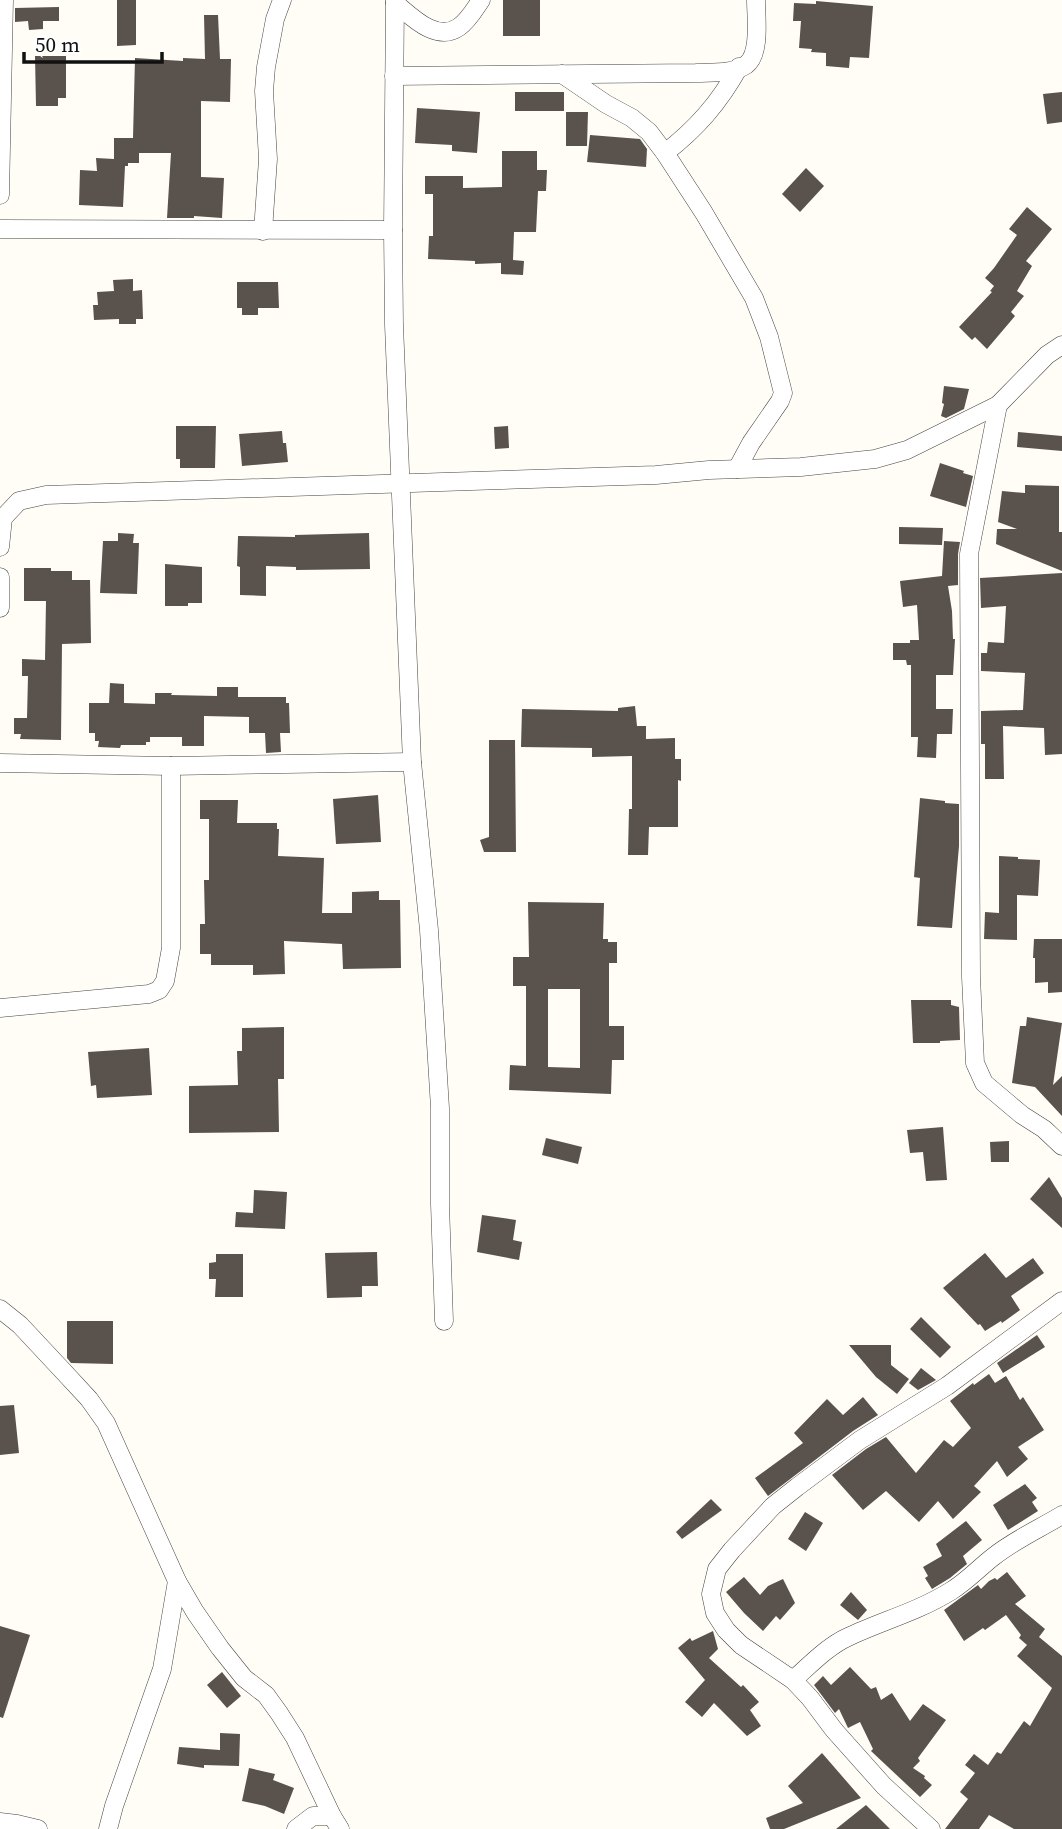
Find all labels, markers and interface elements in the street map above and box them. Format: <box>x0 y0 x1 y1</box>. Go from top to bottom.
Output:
scale bar <box>24 21 163 65</box>
text: 50 m <box>35 30 80 59</box>

